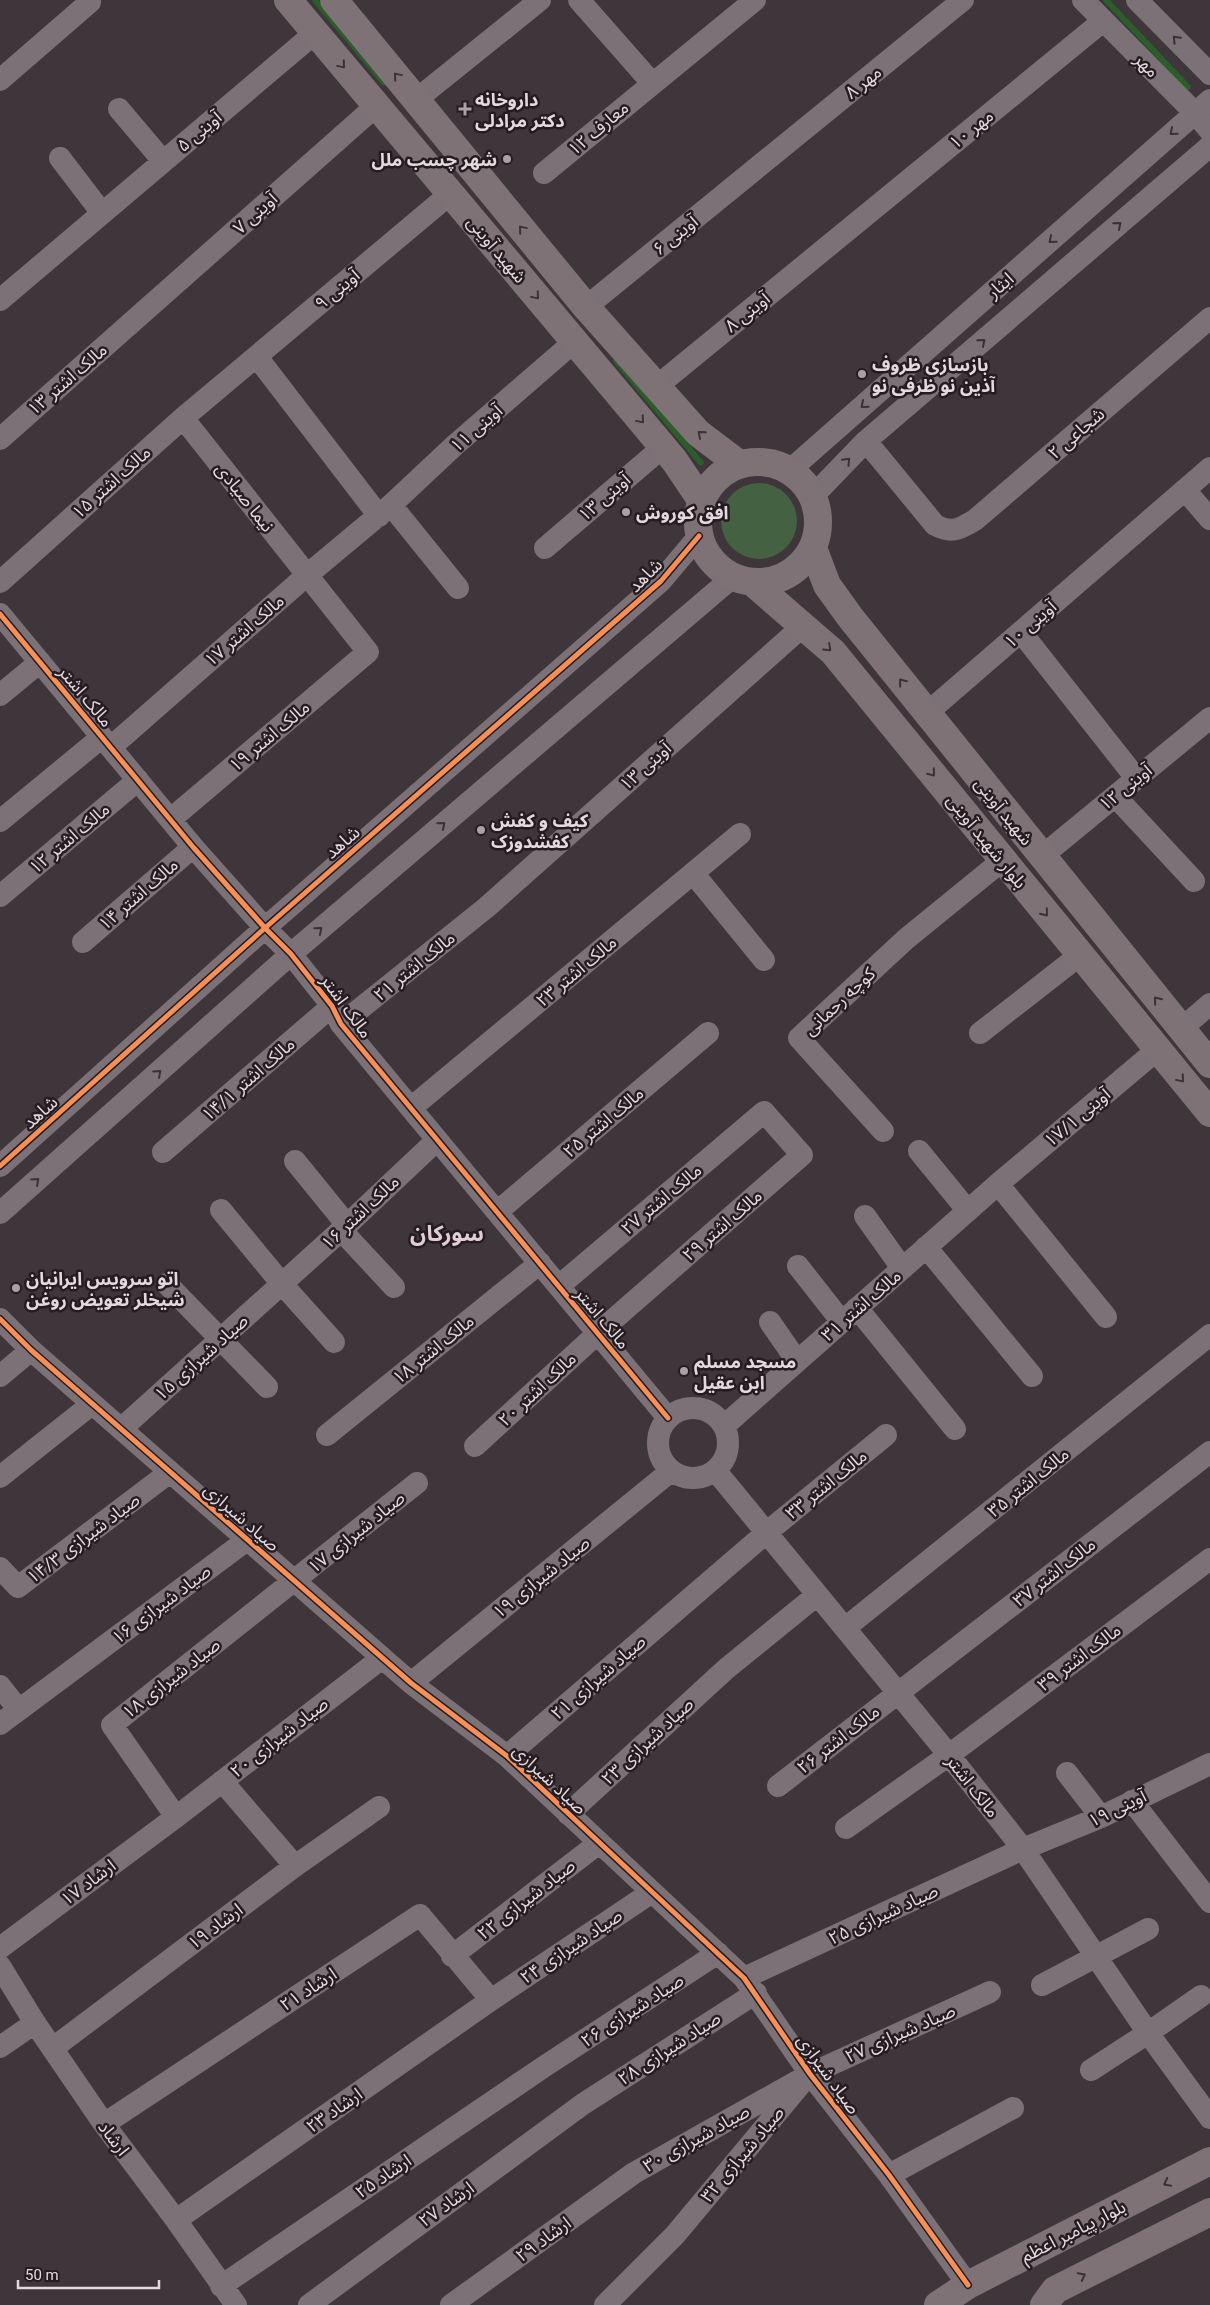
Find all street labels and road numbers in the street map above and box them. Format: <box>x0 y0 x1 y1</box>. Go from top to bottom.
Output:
street label: مهر <box>1129 48 1164 82</box>
street label: مهر ۸ <box>841 61 886 104</box>
street label: معارف ۱۲ <box>563 97 633 160</box>
street label: مهر ۱۰ <box>945 105 998 154</box>
street label: ۵ آوینی <box>172 106 227 156</box>
street label: ۷ آوینی <box>229 187 283 239</box>
street label: ۶ آوینی <box>648 210 703 260</box>
street label: شهید آوینی <box>462 211 531 287</box>
street label: ۹ آوینی <box>310 264 365 314</box>
street label: ایثار <box>982 268 1018 304</box>
street label: ۸ آوینی <box>720 287 775 337</box>
street label: مالک اشتر ۱۳ <box>23 339 112 420</box>
street label: ۱۱ آوینی <box>446 399 508 457</box>
street label: شجاعی ۲ <box>1043 403 1109 464</box>
street label: مالک اشتر ۱۵ <box>67 441 155 524</box>
street label: نیما صیادی <box>211 458 279 536</box>
street label: ۱۳ آوینی <box>574 468 636 526</box>
street label: شاهد <box>624 554 666 596</box>
street label: مالک اشتر ۱۷ <box>200 590 289 671</box>
street label: ۱۰ آوینی <box>1000 595 1062 653</box>
street label: مالک اشتر <box>53 660 118 732</box>
street label: مالک اشتر ۱۹ <box>224 696 314 777</box>
street label: آوینی ۱۳ <box>615 737 676 795</box>
street label: ۱۲ آوینی <box>1094 759 1157 815</box>
street label: شهید آوینی <box>970 773 1038 850</box>
street label: بلوار شهید آوینی <box>942 790 1031 893</box>
street label: مالک اشتر ۱۲ <box>24 798 114 879</box>
street label: شاهد <box>320 821 364 863</box>
street label: مالک اشتر ۱۴ <box>94 854 183 935</box>
street label: مالک اشتر ۲۱ <box>369 927 460 1006</box>
street label: مالک اشتر ۲۳ <box>531 931 621 1012</box>
street label: کوچه رحمانی <box>799 962 880 1040</box>
street label: مالک اشتر <box>315 969 377 1043</box>
street label: مالک اشتر ۱۴/۱ <box>197 1033 299 1126</box>
street label: مالک اشتر ۲۵ <box>558 1082 648 1163</box>
street label: آوینی ۱۷/۱ <box>1040 1083 1116 1151</box>
street label: شاهد <box>18 1091 62 1133</box>
street label: مالک اشتر ۲۷ <box>616 1159 706 1240</box>
street label: مالک اشتر ۱۶ <box>317 1171 404 1254</box>
street label: مالک اشتر ۲۹ <box>678 1185 767 1266</box>
street label: مالک اشتر ۳۱ <box>817 1265 906 1346</box>
street label: مالک اشتر <box>570 1282 635 1354</box>
street label: صیاد شیرازی ۱۵ <box>150 1310 253 1405</box>
street label: مالک اشتر ۱۸ <box>388 1310 479 1389</box>
street label: مالک اشتر ۲۰ <box>494 1348 581 1431</box>
street label: مالک اشتر ۳۵ <box>983 1443 1074 1522</box>
street label: مالک اشتر ۳۳ <box>781 1445 872 1524</box>
street label: صیاد شیرازی <box>199 1478 284 1556</box>
street label: صیاد شیرازی ۱۷ <box>303 1487 409 1578</box>
street label: صیاد شیرازی ۱۴/۳ <box>22 1489 144 1588</box>
street label: صیاد شیرازی ۱۹ <box>488 1532 594 1623</box>
street label: مالک اشتر ۳۷ <box>1009 1533 1100 1611</box>
street label: صیاد شیرازی ۱۶ <box>107 1560 215 1649</box>
street label: مالک اشتر ۳۹ <box>1033 1619 1125 1696</box>
street label: صیاد شیرازی ۲۱ <box>546 1630 650 1725</box>
street label: صیاد شیرازی ۱۸ <box>118 1633 225 1724</box>
street label: صیاد شیرازی ۲۰ <box>226 1692 333 1783</box>
street label: صیاد شیرازی ۲۳ <box>597 1693 698 1790</box>
street label: مالک اشتر ۲۶ <box>793 1700 884 1778</box>
street label: صیاد شیرازی <box>508 1739 591 1819</box>
street label: مالک اشتر <box>941 1750 1004 1822</box>
street label: آوینی ۱۹ <box>1084 1785 1151 1832</box>
street label: صیاد شیرازی ۲۲ <box>473 1854 580 1945</box>
street label: ارشاد ۱۷ <box>56 1855 120 1910</box>
street label: صیاد شیرازی ۲۵ <box>825 1879 942 1949</box>
street label: ارشاد ۱۹ <box>183 1899 247 1954</box>
street label: صیاد شیرازی ۲۴ <box>516 1904 627 1989</box>
street label: ارشاد ۲۱ <box>276 1963 341 2016</box>
street label: صیاد شیرازی ۲۶ <box>577 1969 688 2052</box>
street label: صیاد شیرازی ۲۷ <box>842 1999 959 2068</box>
street label: صیاد شیرازی ۲۸ <box>614 2007 725 2090</box>
street label: صیاد شیرازی <box>792 2030 865 2119</box>
street label: ارشاد ۲۳ <box>302 2083 367 2138</box>
street label: صیاد شیرازی ۳۰ <box>639 2100 753 2177</box>
street label: صیاد شیرازی ۳۲ <box>696 2102 789 2207</box>
street label: ارشاد <box>93 2116 134 2160</box>
street label: ارشاد ۲۵ <box>351 2150 416 2203</box>
street label: ارشاد ۲۷ <box>414 2177 478 2232</box>
street label: بلوار پیامبر اعظم <box>1017 2196 1130 2269</box>
street label: ارشاد ۲۹ <box>511 2212 575 2267</box>

